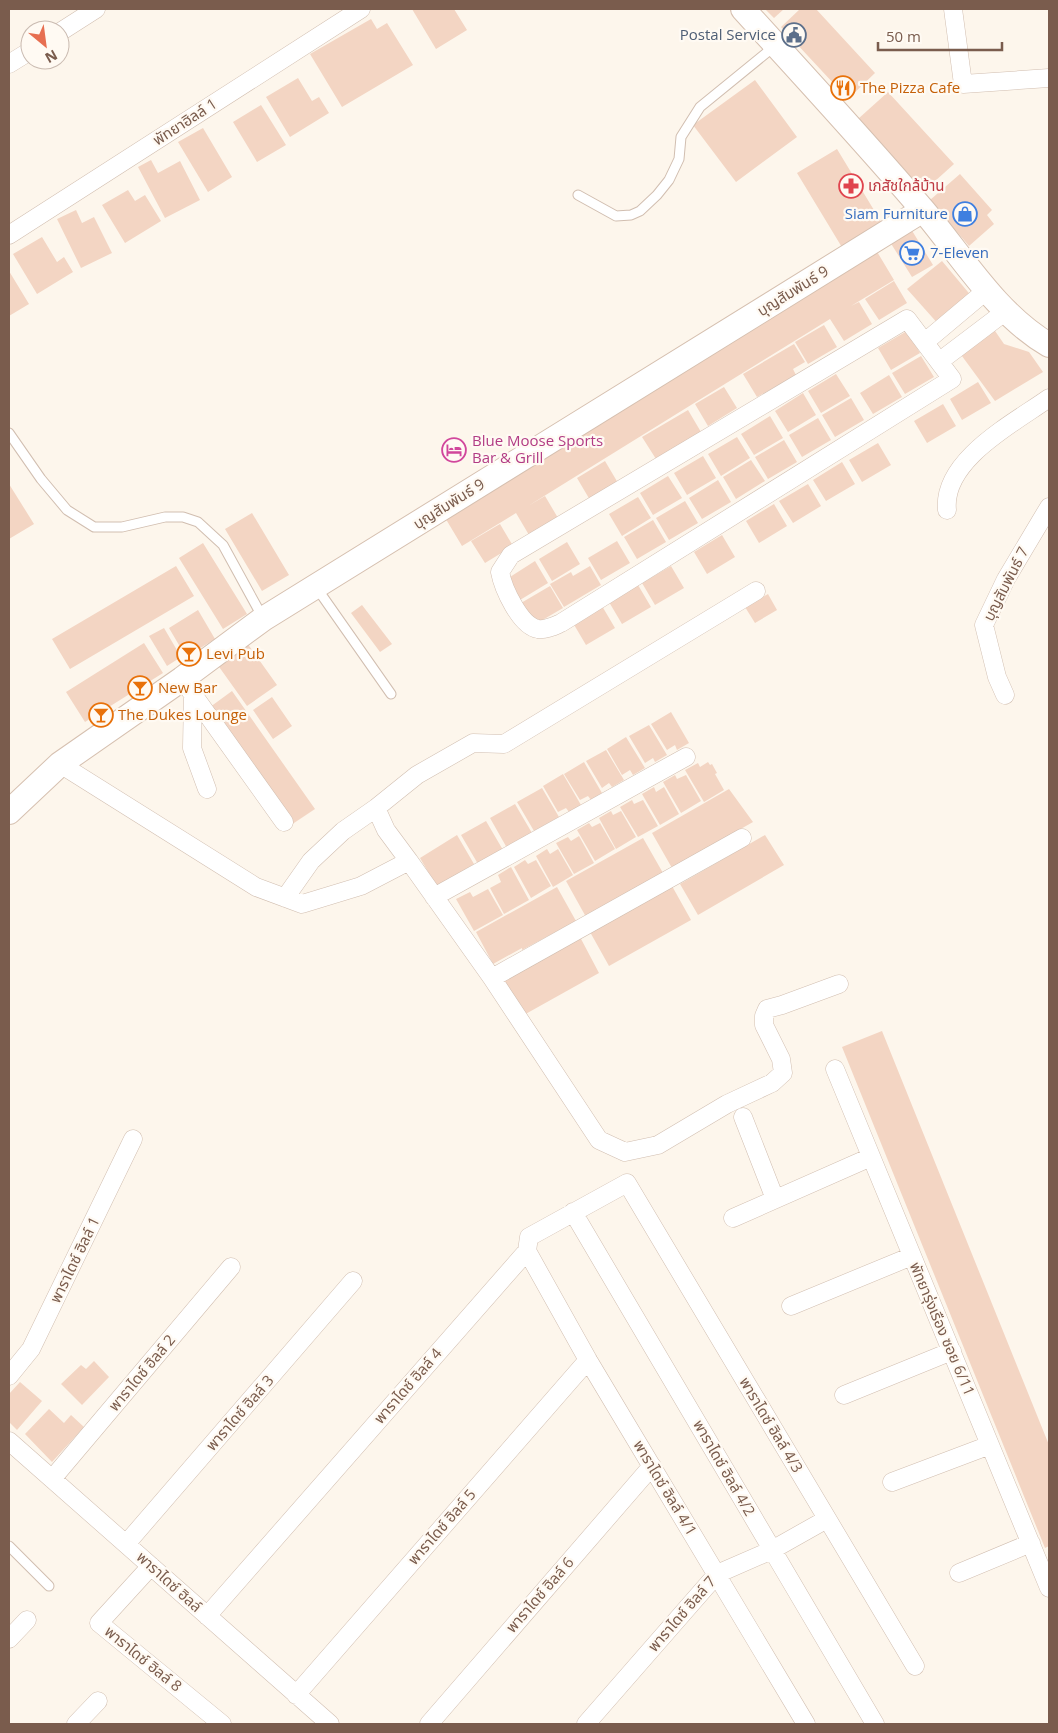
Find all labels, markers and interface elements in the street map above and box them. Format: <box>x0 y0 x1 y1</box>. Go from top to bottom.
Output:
north arrow <box>20 20 70 70</box>
scale bar <box>878 20 1002 52</box>
public building icon: Postal Service <box>781 22 807 48</box>
place label: Postal Service <box>680 24 776 44</box>
text: 50 m <box>886 26 921 46</box>
text: N <box>42 46 61 68</box>
restaurant icon: The Pizza Cafe <box>830 75 856 101</box>
place label: The Pizza Cafe <box>860 77 960 97</box>
street label: พัทยาฮิลล์ 1 <box>149 93 220 149</box>
pharmacy icon: เภสัชใกล้บ้าน <box>838 173 864 199</box>
place label: เภสัชใกล้บ้าน <box>868 175 945 195</box>
shop icon: Siam Furniture <box>952 201 978 227</box>
place label: Siam Furniture <box>845 203 948 223</box>
supermarket icon: 7-Eleven <box>899 240 925 266</box>
place label: 7-Eleven <box>930 242 989 262</box>
street label: บุญสัมพันธ์ 9 <box>753 260 832 320</box>
place label: Blue Moose Sports Bar & Grill <box>472 430 603 467</box>
hotel icon: Blue Moose Sports Bar & Grill <box>441 437 467 463</box>
street label: บุญสัมพันธ์ 9 <box>409 473 488 533</box>
street label: บุญสัมพันธ์ 7 <box>978 543 1032 624</box>
bar icon: Levi Pub <box>176 641 202 667</box>
place label: Levi Pub <box>206 643 265 663</box>
bar icon: New Bar <box>127 675 153 701</box>
place label: New Bar <box>158 677 217 697</box>
bar icon: The Dukes Lounge <box>88 702 114 728</box>
place label: The Dukes Lounge <box>118 704 247 724</box>
street label: พาราไดซ์ ฮิลล์ 1 <box>45 1213 104 1306</box>
street label: พัทยารุ่งเรือง ซอย 6/11 <box>906 1259 980 1398</box>
street label: พาราไดซ์ ฮิลล์ 2 <box>103 1330 179 1415</box>
street label: พาราไดซ์ ฮิลล์ 4 <box>369 1343 446 1427</box>
street label: พาราไดซ์ ฮิลล์ 3 <box>201 1370 278 1454</box>
street label: พาราไดซ์ ฮิลล์ 4/3 <box>735 1373 808 1476</box>
street label: พาราไดซ์ ฮิลล์ 4/2 <box>689 1416 761 1519</box>
street label: พาราไดซ์ ฮิลล์ 4/1 <box>629 1436 702 1539</box>
street label: พาราไดซ์ ฮิลล์ 5 <box>403 1484 480 1568</box>
street label: พาราไดซ์ ฮิลล์ <box>133 1547 207 1616</box>
street label: พาราไดซ์ ฮิลล์ 6 <box>501 1552 578 1636</box>
street label: พาราไดซ์ ฮิลล์ 7 <box>643 1571 720 1655</box>
street label: พาราไดซ์ ฮิลล์ 8 <box>101 1621 186 1696</box>

